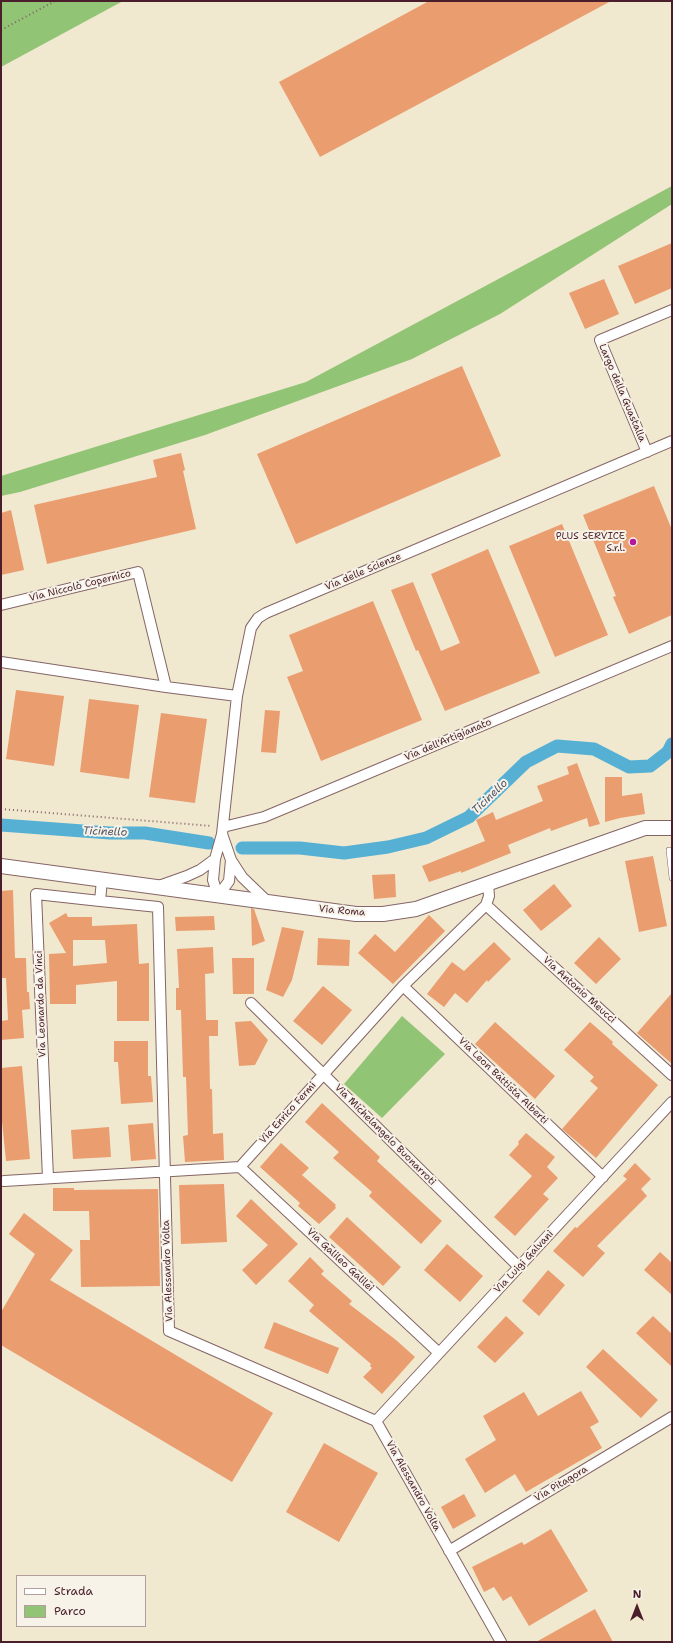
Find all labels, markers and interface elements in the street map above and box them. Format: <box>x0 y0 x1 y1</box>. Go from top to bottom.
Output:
street label: Largo della Guastalla <box>596 342 648 444</box>
place label: PLUS SERVICE S.r.l. <box>556 530 625 554</box>
marker: PLUS SERVICE S.r.l. <box>628 537 638 547</box>
street label: Via delle Scienze <box>323 551 403 593</box>
street label: Via Niccolò Copernico <box>28 568 132 604</box>
street label: Via dell'Artigianato <box>403 716 493 764</box>
water label: Ticinello <box>469 777 511 817</box>
water label: Ticinello <box>83 825 127 839</box>
street label: Via Roma <box>318 903 366 919</box>
street label: Via Leonardo da Vinci <box>33 950 49 1058</box>
street label: Via Antonio Meucci <box>540 954 618 1026</box>
street label: Via Leon Battista Alberti <box>456 1035 550 1127</box>
street label: Via Enrico Fermi <box>257 1080 319 1146</box>
street label: Via Michelangelo Buonarroti <box>332 1082 438 1188</box>
street label: Via Alessandro Volta <box>160 1220 176 1322</box>
street label: Via Galileo Galilei <box>304 1226 376 1294</box>
street label: Via Luigi Galvani <box>492 1228 556 1296</box>
street label: Via Alessandro Volta <box>383 1439 443 1533</box>
street label: Via Pitagora <box>532 1463 590 1505</box>
legend <box>16 1575 146 1627</box>
text: Strada <box>54 1583 93 1599</box>
north arrow <box>617 1587 657 1627</box>
text: N <box>633 1587 641 1602</box>
text: Parco <box>54 1603 86 1619</box>

